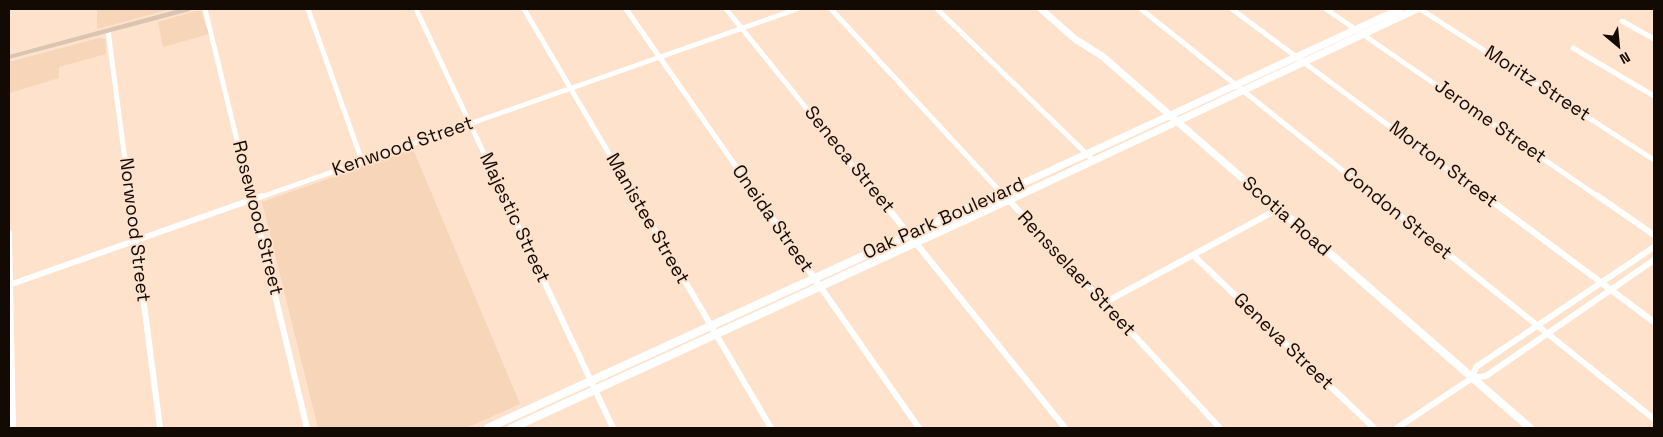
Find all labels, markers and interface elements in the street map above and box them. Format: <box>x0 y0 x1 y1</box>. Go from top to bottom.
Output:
north arrow <box>1593 20 1643 70</box>
street label: Moritz Street <box>1480 41 1594 127</box>
text: N <box>1617 48 1633 68</box>
street label: Jerome Street <box>1430 75 1550 169</box>
street label: Seneca Street <box>799 102 899 218</box>
street label: Kenwood Street <box>329 112 477 182</box>
street label: Morton Street <box>1384 117 1502 213</box>
street label: Rosewood Street <box>227 138 287 298</box>
street label: Majestic Street <box>474 149 554 287</box>
street label: Manistee Street <box>600 150 694 288</box>
street label: Norwood Street <box>114 157 154 303</box>
street label: Oneida Street <box>726 161 818 277</box>
street label: Condon Street <box>1338 163 1456 265</box>
street label: Scotia Road <box>1237 172 1335 262</box>
street label: Oak Park Boulevard <box>860 173 1028 265</box>
street label: Rensselaer Street <box>1012 207 1140 341</box>
street label: Geneva Street <box>1228 289 1338 395</box>

